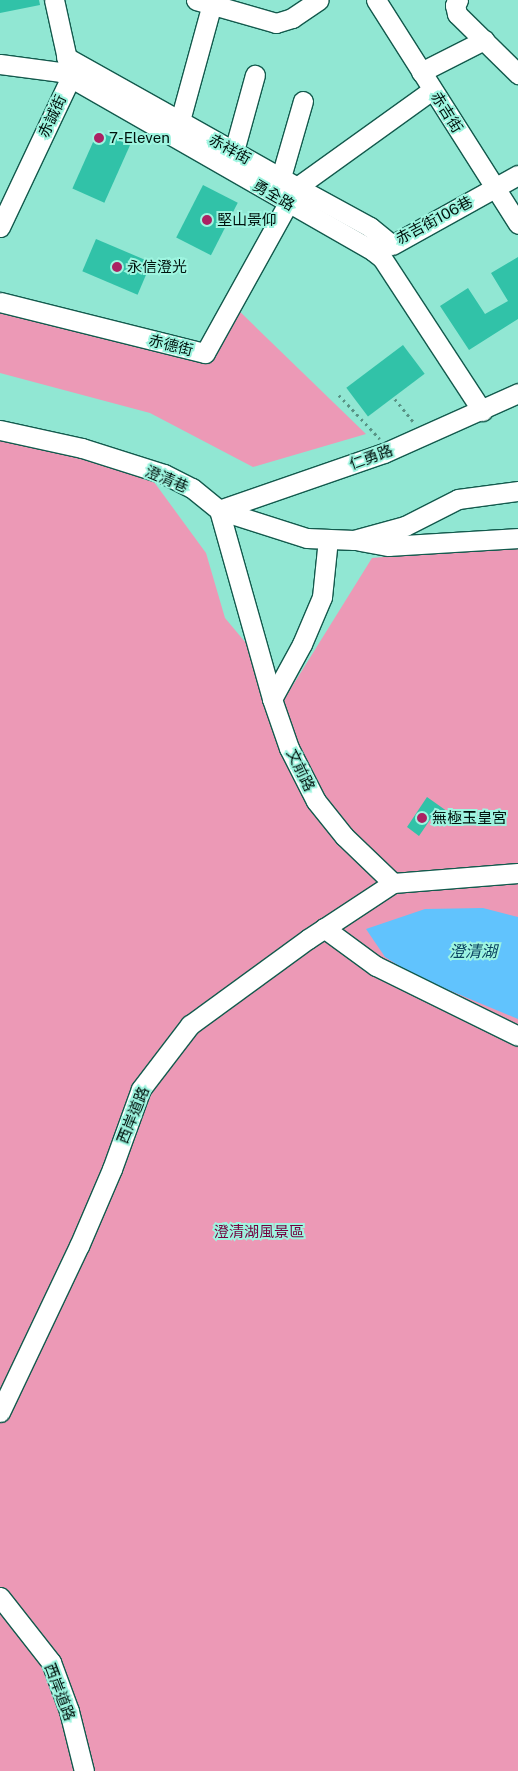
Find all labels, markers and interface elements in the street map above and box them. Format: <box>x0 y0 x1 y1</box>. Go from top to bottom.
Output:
street label: 赤吉街 <box>427 88 467 136</box>
street label: 赤誠街 <box>34 92 70 140</box>
place label: 7-Eleven <box>109 129 170 147</box>
street label: 赤祥街 <box>206 130 254 168</box>
marker: 7-Eleven <box>93 132 105 144</box>
street label: 勇全路 <box>250 176 298 214</box>
street label: 赤吉街106巷 <box>392 192 476 248</box>
place label: 堅山景仰 <box>217 211 277 229</box>
marker: 堅山景仰 <box>201 214 213 226</box>
place label: 永信澄光 <box>127 258 187 276</box>
marker: 永信澄光 <box>111 261 123 273</box>
street label: 赤德街 <box>147 331 195 359</box>
street label: 仁勇路 <box>347 441 395 473</box>
street label: 澄清巷 <box>143 462 191 496</box>
street label: 文前路 <box>283 746 319 794</box>
place label: 無極玉皇宮 <box>432 809 507 827</box>
marker: 無極玉皇宮 <box>416 812 428 824</box>
water label: 澄清湖 <box>449 942 497 962</box>
street label: 西岸道路 <box>113 1084 153 1146</box>
park label: 澄清湖風景區 <box>214 1223 304 1241</box>
street label: 西岸道路 <box>41 1661 79 1723</box>

